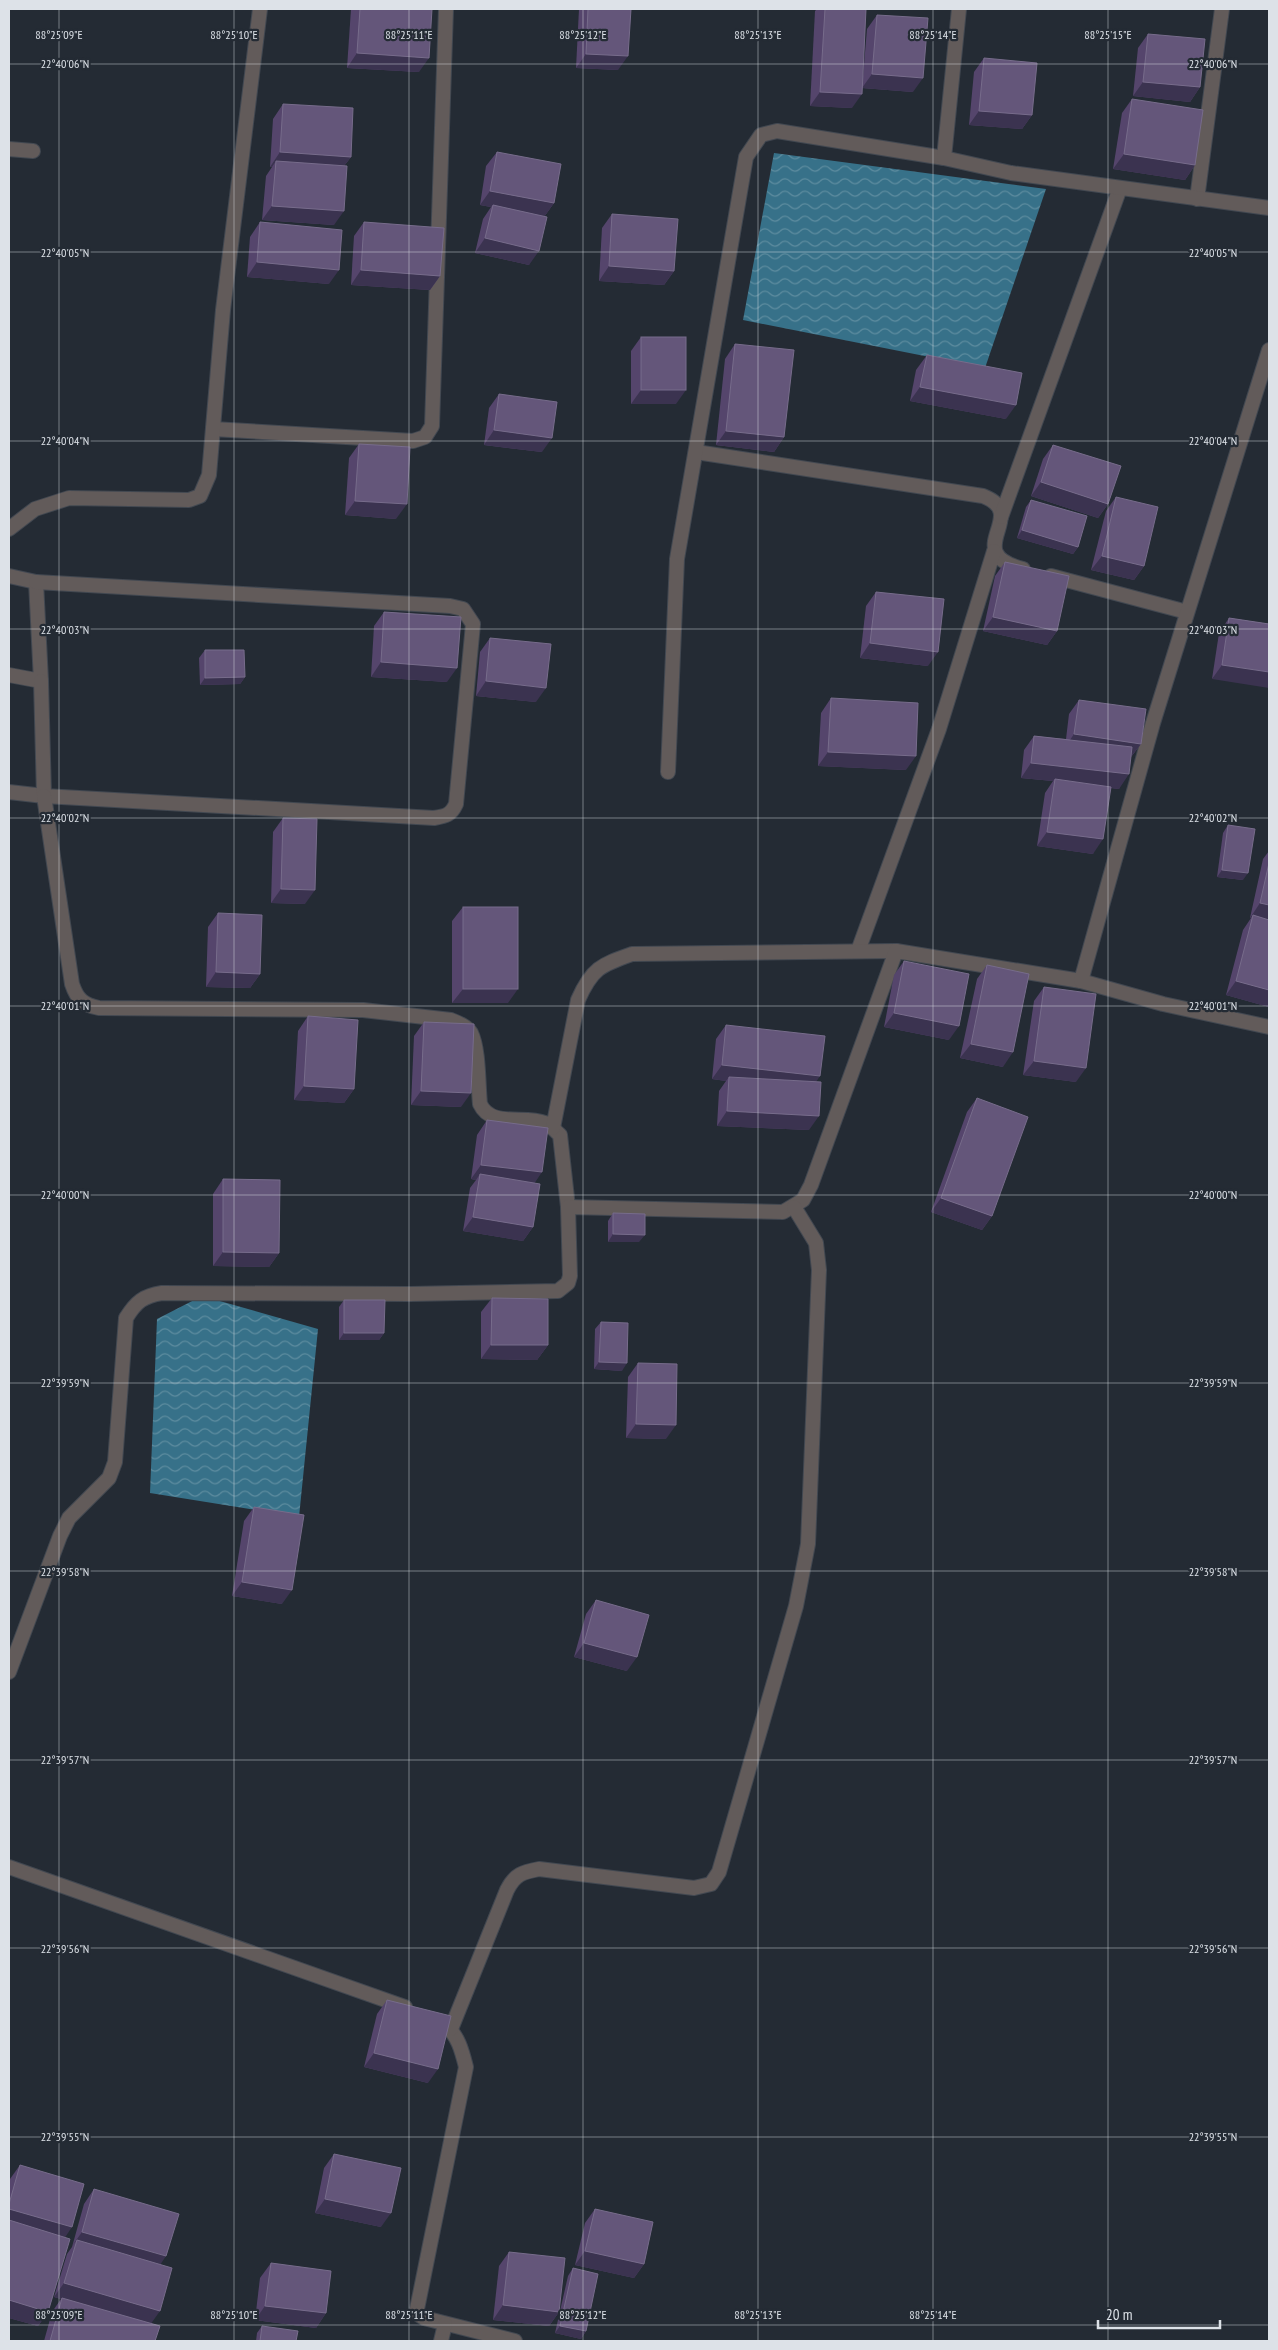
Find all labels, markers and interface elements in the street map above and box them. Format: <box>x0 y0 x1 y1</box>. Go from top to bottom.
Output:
text: 88°25'09"E <box>35 27 83 42</box>
text: 88°25'10"E <box>210 27 258 42</box>
text: 88°25'11"E <box>385 27 433 42</box>
text: 88°25'12"E <box>559 27 607 42</box>
text: 88°25'13"E <box>734 27 782 42</box>
text: 88°25'14"E <box>909 27 957 42</box>
text: 88°25'15"E <box>1084 27 1132 42</box>
text: 22°40'06"N <box>41 56 89 71</box>
text: 22°40'06"N <box>1189 56 1237 71</box>
text: 22°40'05"N <box>41 245 89 260</box>
text: 22°40'05"N <box>1189 245 1237 260</box>
text: 22°40'04"N <box>41 433 89 448</box>
text: 22°40'04"N <box>1189 433 1237 448</box>
text: 22°40'03"N <box>41 622 89 637</box>
text: 22°40'03"N <box>1189 622 1237 637</box>
text: 22°40'02"N <box>41 810 89 825</box>
text: 22°40'02"N <box>1189 810 1237 825</box>
text: 22°40'01"N <box>41 998 89 1013</box>
text: 22°40'01"N <box>1189 998 1237 1013</box>
text: 22°40'00"N <box>41 1187 89 1202</box>
text: 22°40'00"N <box>1189 1187 1237 1202</box>
text: 22°39'59"N <box>41 1375 89 1390</box>
text: 22°39'59"N <box>1189 1375 1237 1390</box>
text: 22°39'58"N <box>41 1564 89 1579</box>
text: 22°39'58"N <box>1189 1564 1237 1579</box>
text: 22°39'57"N <box>41 1752 89 1767</box>
text: 22°39'57"N <box>1189 1752 1237 1767</box>
text: 22°39'56"N <box>41 1941 89 1956</box>
text: 22°39'56"N <box>1189 1941 1237 1956</box>
text: 22°39'55"N <box>41 2129 89 2144</box>
text: 22°39'55"N <box>1189 2129 1237 2144</box>
scale bar <box>1098 2298 1220 2330</box>
text: 20 m <box>1106 2305 1132 2324</box>
text: 88°25'09"E <box>35 2307 83 2322</box>
text: 88°25'10"E <box>210 2307 258 2322</box>
text: 88°25'11"E <box>385 2307 433 2322</box>
text: 88°25'12"E <box>559 2307 607 2322</box>
text: 88°25'13"E <box>734 2307 782 2322</box>
text: 88°25'14"E <box>909 2307 957 2322</box>

